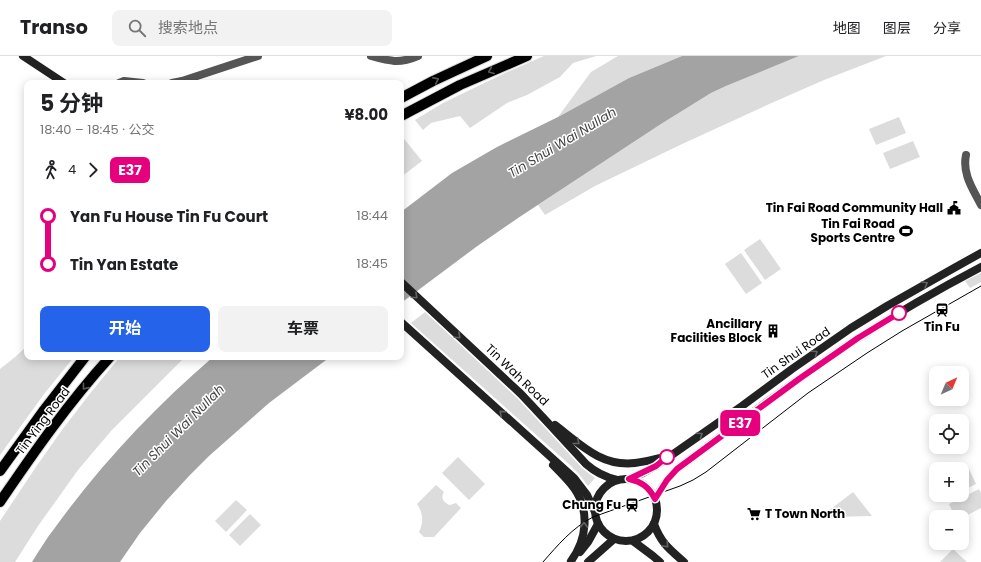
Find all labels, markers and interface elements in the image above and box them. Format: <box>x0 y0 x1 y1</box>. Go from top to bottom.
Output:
search box <box>112 10 392 46</box>
text: Transo <box>20 14 88 41</box>
icon: search <box>126 17 148 39</box>
text: 搜索地点 <box>158 17 218 38</box>
text: 地图 <box>833 18 861 38</box>
text: 图层 <box>883 18 911 38</box>
text: 分享 <box>933 18 961 38</box>
one-way arrow <box>488 67 495 75</box>
one-way arrow <box>431 77 439 85</box>
text: 5 分钟 <box>40 88 103 119</box>
water label: Tin Shui Wai Nullah <box>505 103 620 182</box>
text: ¥8.00 <box>344 104 388 125</box>
text: 18:40 – 18:45 · 公交 <box>40 120 154 139</box>
icon: walk <box>40 159 62 181</box>
icon: forward <box>82 159 104 181</box>
text: 4 <box>68 160 76 179</box>
text: E37 <box>118 160 142 180</box>
place label: Tin Fai Road Community Hall <box>766 199 943 216</box>
public building icon: Tin Fai Road Community Hall <box>946 200 962 216</box>
text: Yan Fu House Tin Fu Court <box>70 206 268 227</box>
text: 18:44 <box>357 206 388 225</box>
place label: Tin Fai Road Sports Centre <box>811 215 896 246</box>
sports icon: Tin Fai Road Sports Centre <box>898 223 914 239</box>
text: Tin Yan Estate <box>70 254 178 275</box>
text: 18:45 <box>357 254 388 273</box>
one-way arrow <box>921 282 928 289</box>
one-way arrow <box>411 291 418 298</box>
station icon: Tin Fu <box>934 302 950 318</box>
unlabelled marker <box>891 305 907 321</box>
button: 开始 <box>40 306 210 352</box>
button: 车票 <box>218 306 388 352</box>
place label: Ancillary Facilities Block <box>671 315 763 346</box>
place label: Tin Fu <box>924 318 960 335</box>
street label: Tin Shui Road <box>758 323 833 383</box>
building icon: Ancillary Facilities Block <box>765 323 781 339</box>
one-way arrow <box>453 331 461 338</box>
street label: Tin Wah Road <box>482 340 553 409</box>
one-way arrow <box>811 350 818 358</box>
north arrow <box>929 366 969 406</box>
map controls <box>929 366 969 550</box>
water label: Tin Shui Wai Nullah <box>128 380 229 481</box>
street label: Tin Ying Road <box>12 383 74 458</box>
one-way arrow <box>82 383 89 390</box>
line badge: E37 <box>717 410 763 436</box>
one-way arrow <box>500 411 507 418</box>
text: E37 <box>728 413 752 433</box>
button: locate <box>929 414 969 454</box>
one-way arrow <box>696 433 703 440</box>
one-way arrow <box>573 438 580 445</box>
unlabelled marker <box>659 449 675 465</box>
button: + <box>929 462 969 502</box>
place label: Chung Fu <box>562 496 621 513</box>
station icon: Chung Fu <box>624 497 640 513</box>
place label: T Town North <box>765 505 845 522</box>
supermarket icon: T Town North <box>746 506 762 522</box>
button: − <box>929 510 969 550</box>
one-way arrow <box>580 522 588 528</box>
one-way arrow <box>661 540 669 548</box>

